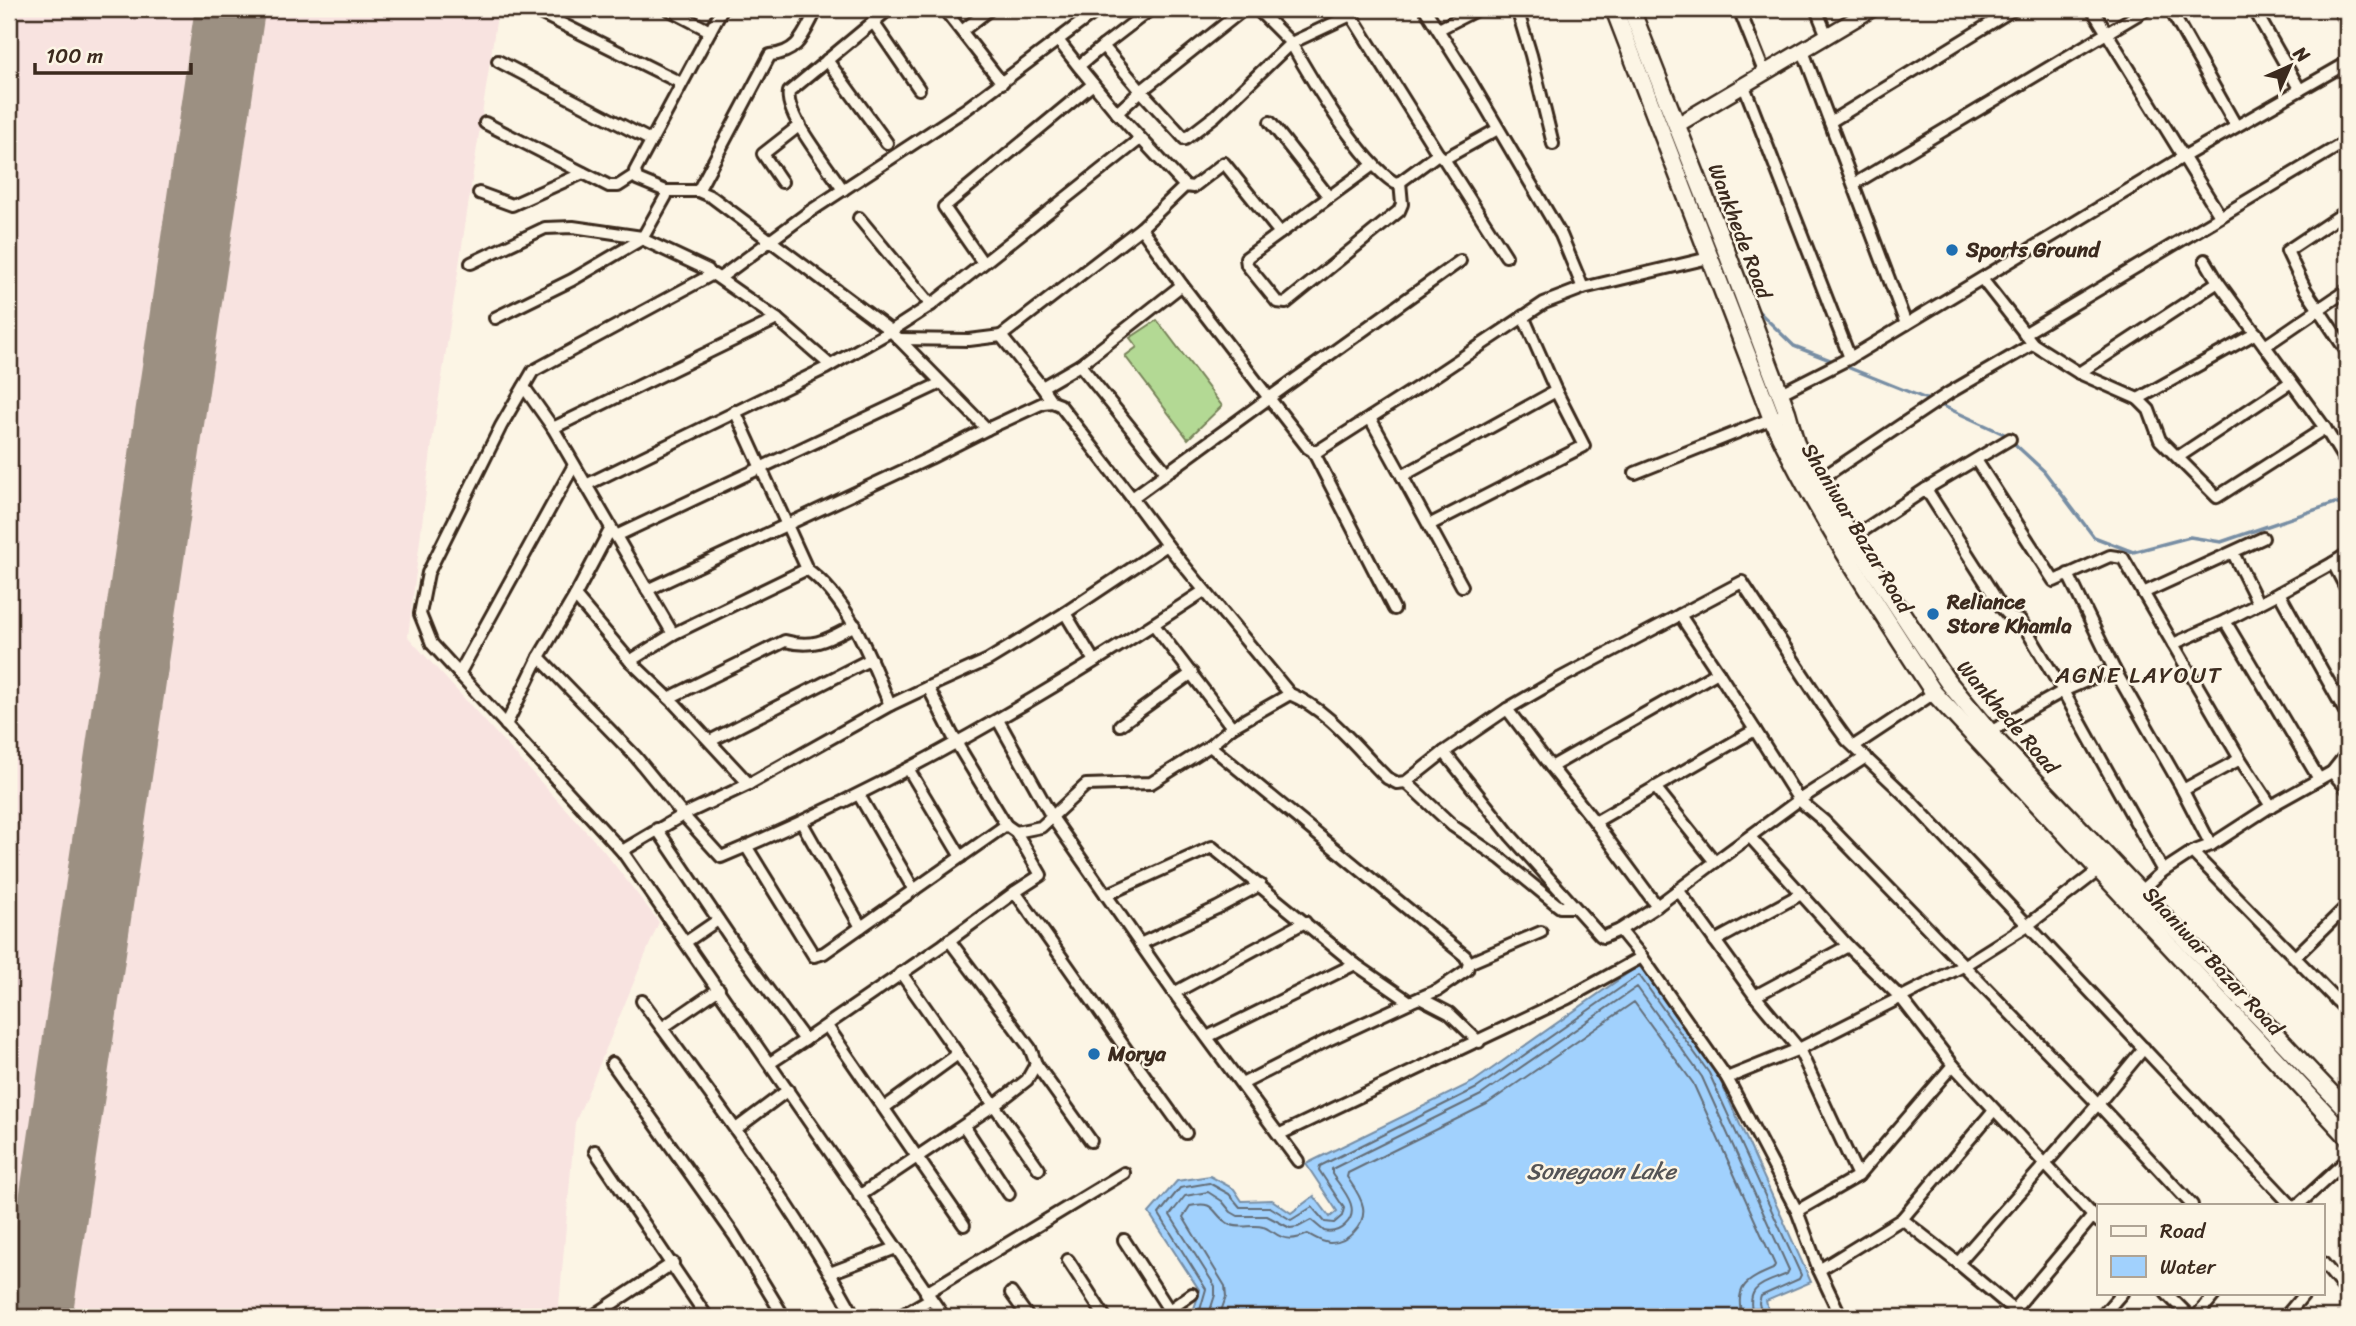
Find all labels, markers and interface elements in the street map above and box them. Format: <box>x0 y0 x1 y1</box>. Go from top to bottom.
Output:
scale bar <box>35 32 191 76</box>
north arrow <box>2254 32 2324 102</box>
text: 100 m <box>46 37 103 75</box>
text: N <box>2285 37 2319 71</box>
street label: Wankhede Road <box>1697 158 1784 306</box>
place label: Sports Ground <box>1965 231 2101 269</box>
marker: Sports Ground <box>1944 242 1960 258</box>
street label: Shaniwar Bazar Road <box>1791 435 1924 623</box>
place label: Reliance Store Khamla <box>1946 583 2072 645</box>
marker: Reliance Store Khamla <box>1925 606 1941 622</box>
street label: Wankhede Road <box>1947 651 2070 785</box>
district label: AGNE LAYOUT <box>2054 655 2223 696</box>
street label: Shaniwar Bazar Road <box>2133 877 2294 1046</box>
place label: Morya <box>1107 1035 1167 1073</box>
marker: Morya <box>1086 1046 1102 1062</box>
water label: Sonegaon Lake <box>1526 1151 1677 1192</box>
legend <box>2097 1204 2324 1294</box>
text: Road <box>2160 1212 2207 1250</box>
text: Water <box>2160 1248 2217 1286</box>

